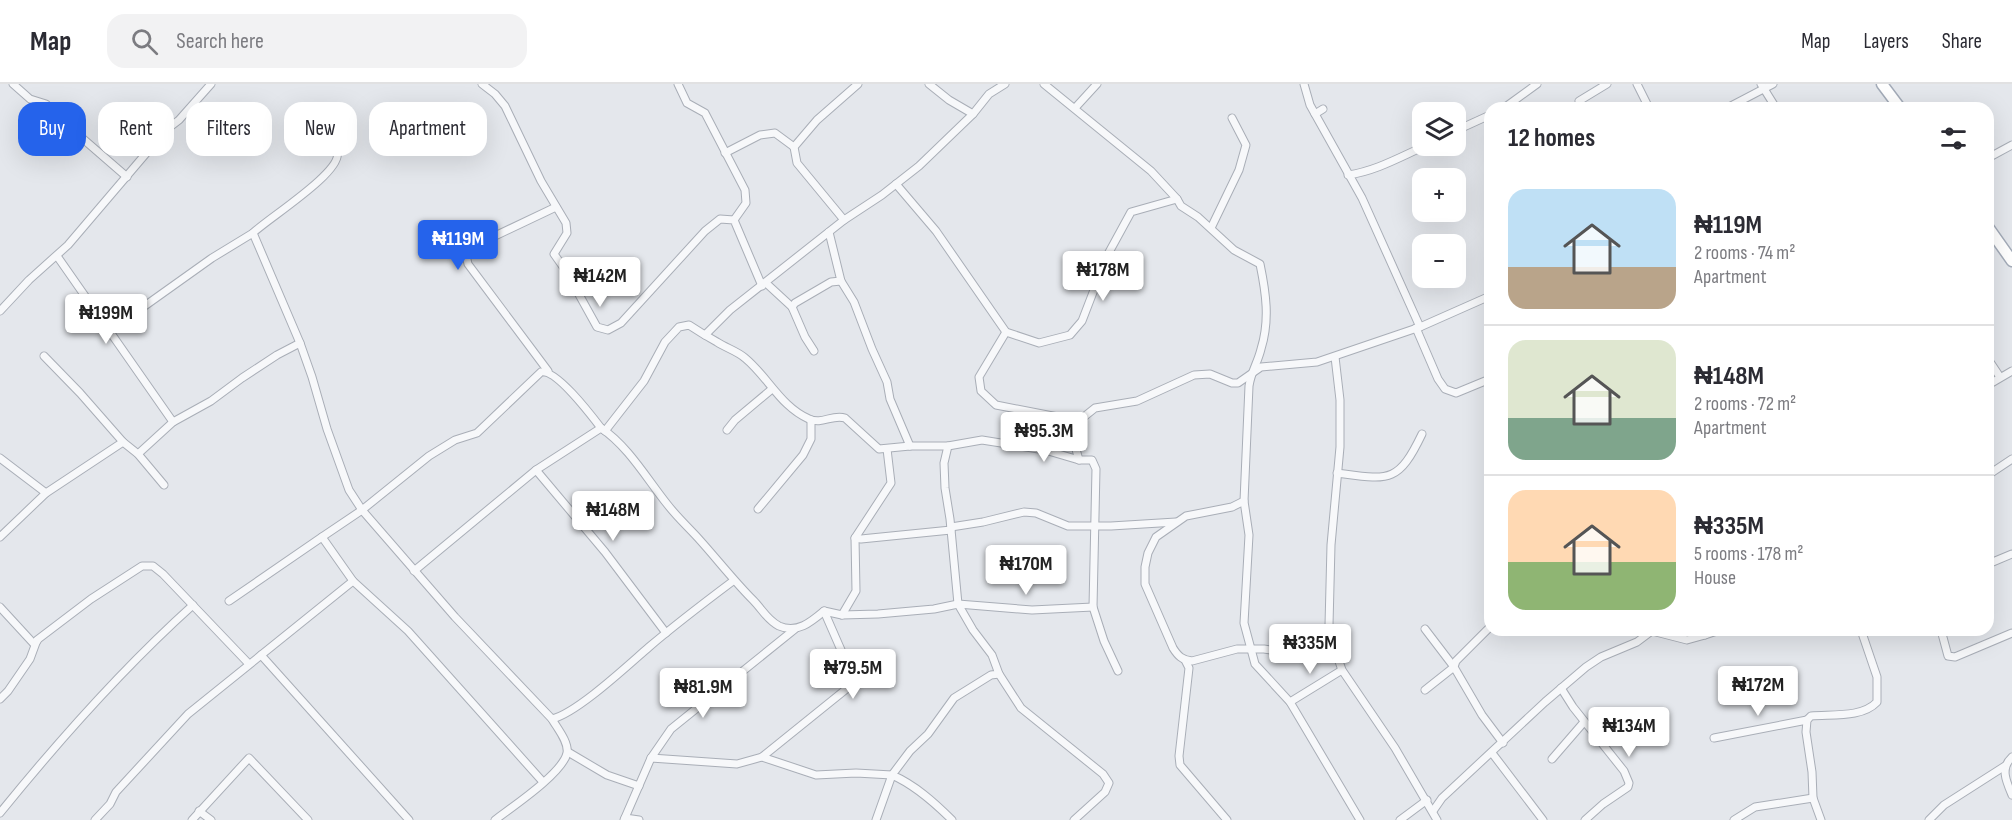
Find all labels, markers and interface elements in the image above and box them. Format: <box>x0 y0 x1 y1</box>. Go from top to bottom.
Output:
search box <box>107 14 527 68</box>
text: Map <box>30 25 71 58</box>
icon: search <box>128 25 161 58</box>
text: Search here <box>176 28 264 55</box>
text: Map <box>1801 29 1830 54</box>
text: Layers <box>1863 29 1909 54</box>
text: Share <box>1942 29 1982 54</box>
chip: Buy <box>18 102 86 156</box>
chip: Rent <box>98 102 174 156</box>
chip: Filters <box>186 102 272 156</box>
chip: New <box>284 102 357 156</box>
chip: Apartment <box>369 102 487 156</box>
map controls <box>1412 102 1466 288</box>
button: layers <box>1412 102 1466 156</box>
icon: filters <box>1937 122 1970 155</box>
text: 12 homes <box>1508 123 1595 154</box>
button: + <box>1412 168 1466 222</box>
text: ₦119M <box>1694 210 1762 241</box>
icon: home <box>1556 213 1628 285</box>
pin: ₦119M <box>416 220 500 271</box>
text: ₦119M <box>432 227 484 251</box>
button: − <box>1412 234 1466 288</box>
text: 2 rooms · 74 m² <box>1694 241 1795 265</box>
pin: ₦178M <box>1061 251 1145 302</box>
pin: ₦142M <box>558 257 642 308</box>
text: ₦178M <box>1077 258 1129 282</box>
text: ₦142M <box>573 264 627 288</box>
text: Apartment <box>1694 265 1767 289</box>
pin: ₦199M <box>64 294 148 345</box>
text: ₦199M <box>79 301 133 325</box>
text: ₦148M <box>1694 361 1764 392</box>
icon: home <box>1556 364 1628 436</box>
text: 2 rooms · 72 m² <box>1694 392 1796 416</box>
pin: ₦95.3M <box>995 412 1093 463</box>
text: Apartment <box>1694 416 1767 440</box>
text: ₦95.3M <box>1015 419 1073 443</box>
pin: ₦148M <box>571 491 655 542</box>
text: ₦148M <box>586 498 640 522</box>
text: ₦335M <box>1694 511 1764 542</box>
icon: home <box>1556 514 1628 586</box>
text: 5 rooms · 178 m² <box>1694 542 1803 566</box>
pin: ₦170M <box>984 545 1068 596</box>
text: ₦170M <box>1000 552 1052 576</box>
text: House <box>1694 566 1736 590</box>
pin: ₦335M <box>1268 624 1352 675</box>
text: ₦335M <box>1283 631 1337 655</box>
pin: ₦79.5M <box>804 649 902 700</box>
text: ₦79.5M <box>824 656 882 680</box>
pin: ₦172M <box>1716 666 1800 717</box>
pin: ₦81.9M <box>654 668 752 719</box>
text: ₦172M <box>1732 673 1784 697</box>
text: ₦81.9M <box>674 675 732 699</box>
pin: ₦134M <box>1587 707 1671 758</box>
text: ₦134M <box>1602 714 1656 738</box>

